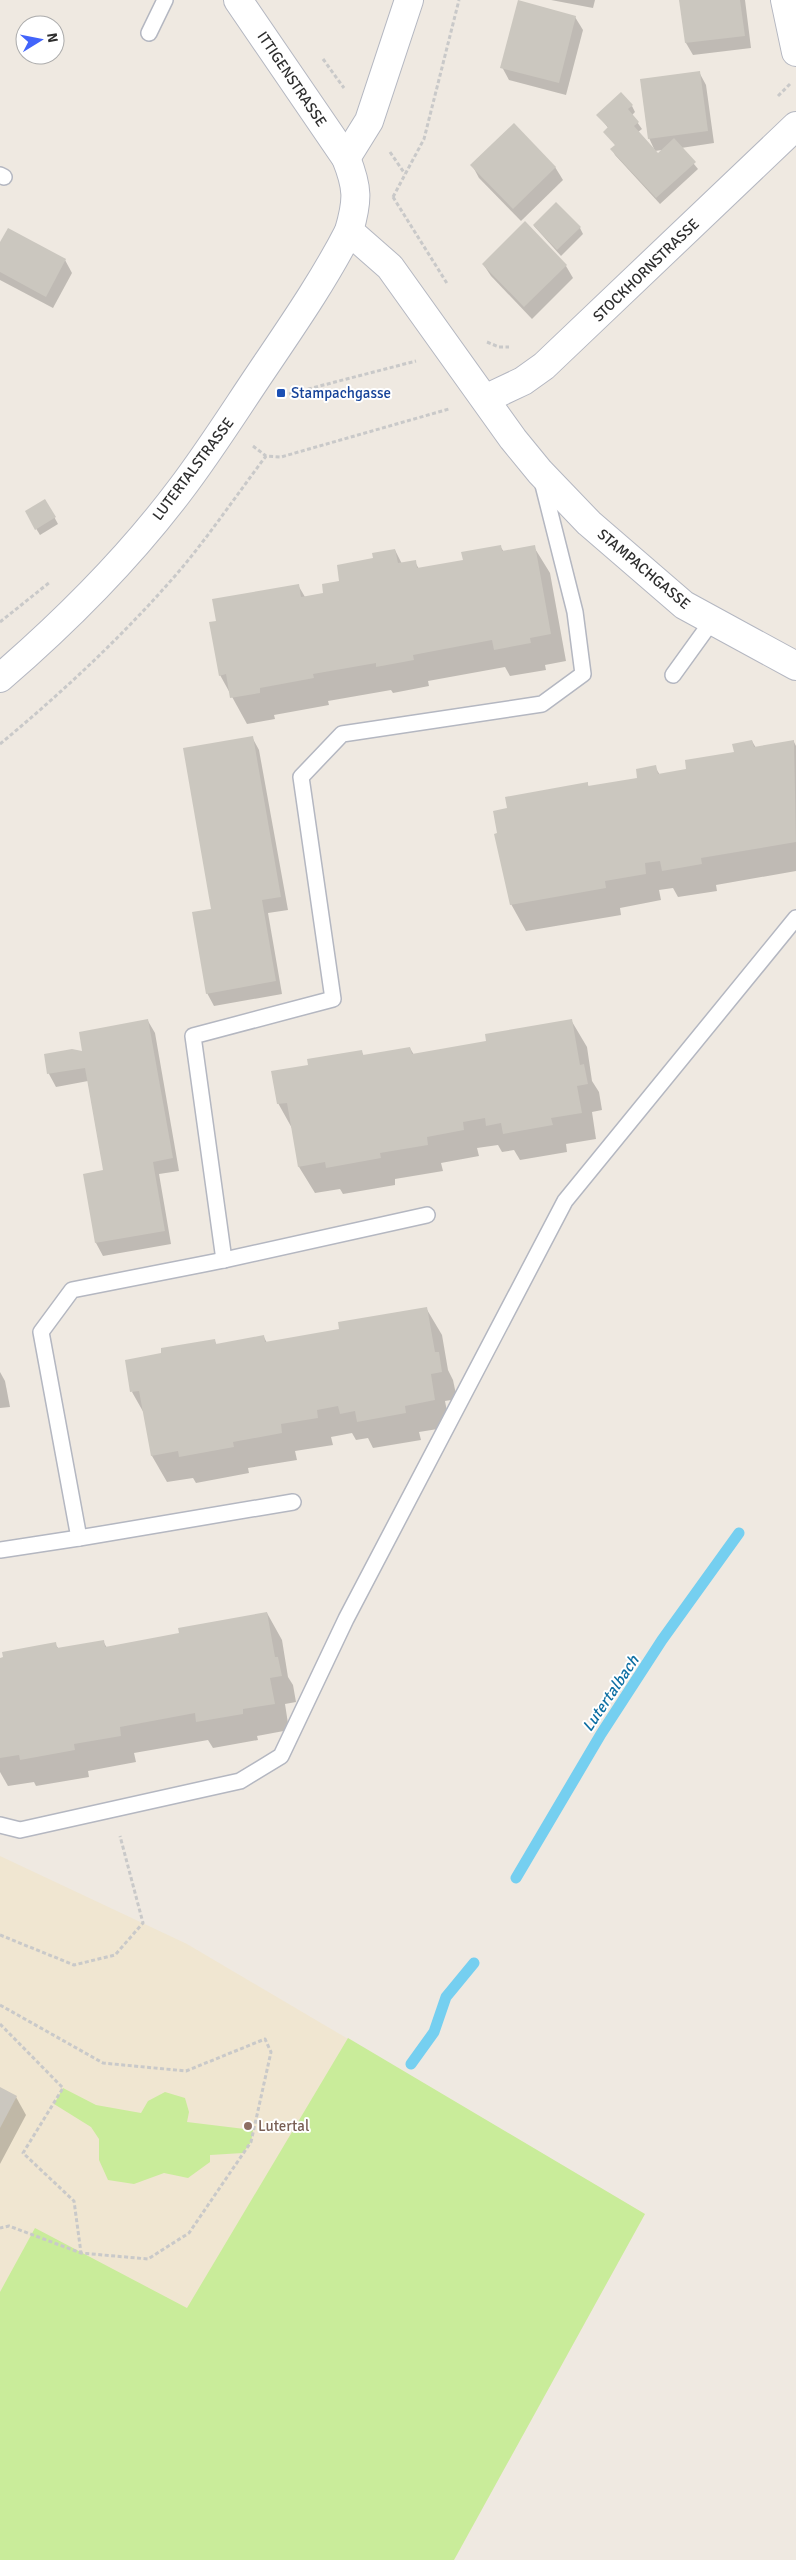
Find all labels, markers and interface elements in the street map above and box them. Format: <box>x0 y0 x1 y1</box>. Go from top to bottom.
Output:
north arrow <box>15 15 65 65</box>
street label: ITTIGENSTRASSE <box>253 28 331 130</box>
text: N <box>43 32 62 44</box>
street label: STOCKHORNSTRASSE <box>589 215 703 325</box>
place label: Stampachgasse <box>291 384 391 402</box>
marker: Stampachgasse <box>275 387 287 399</box>
street label: LUTERTALSTRASSE <box>148 414 238 524</box>
street label: STAMPACHGASSE <box>594 525 694 613</box>
water label: Lutertalbach <box>578 1651 644 1735</box>
place label: Lutertal <box>258 2117 309 2135</box>
marker: Lutertal <box>242 2120 254 2132</box>

